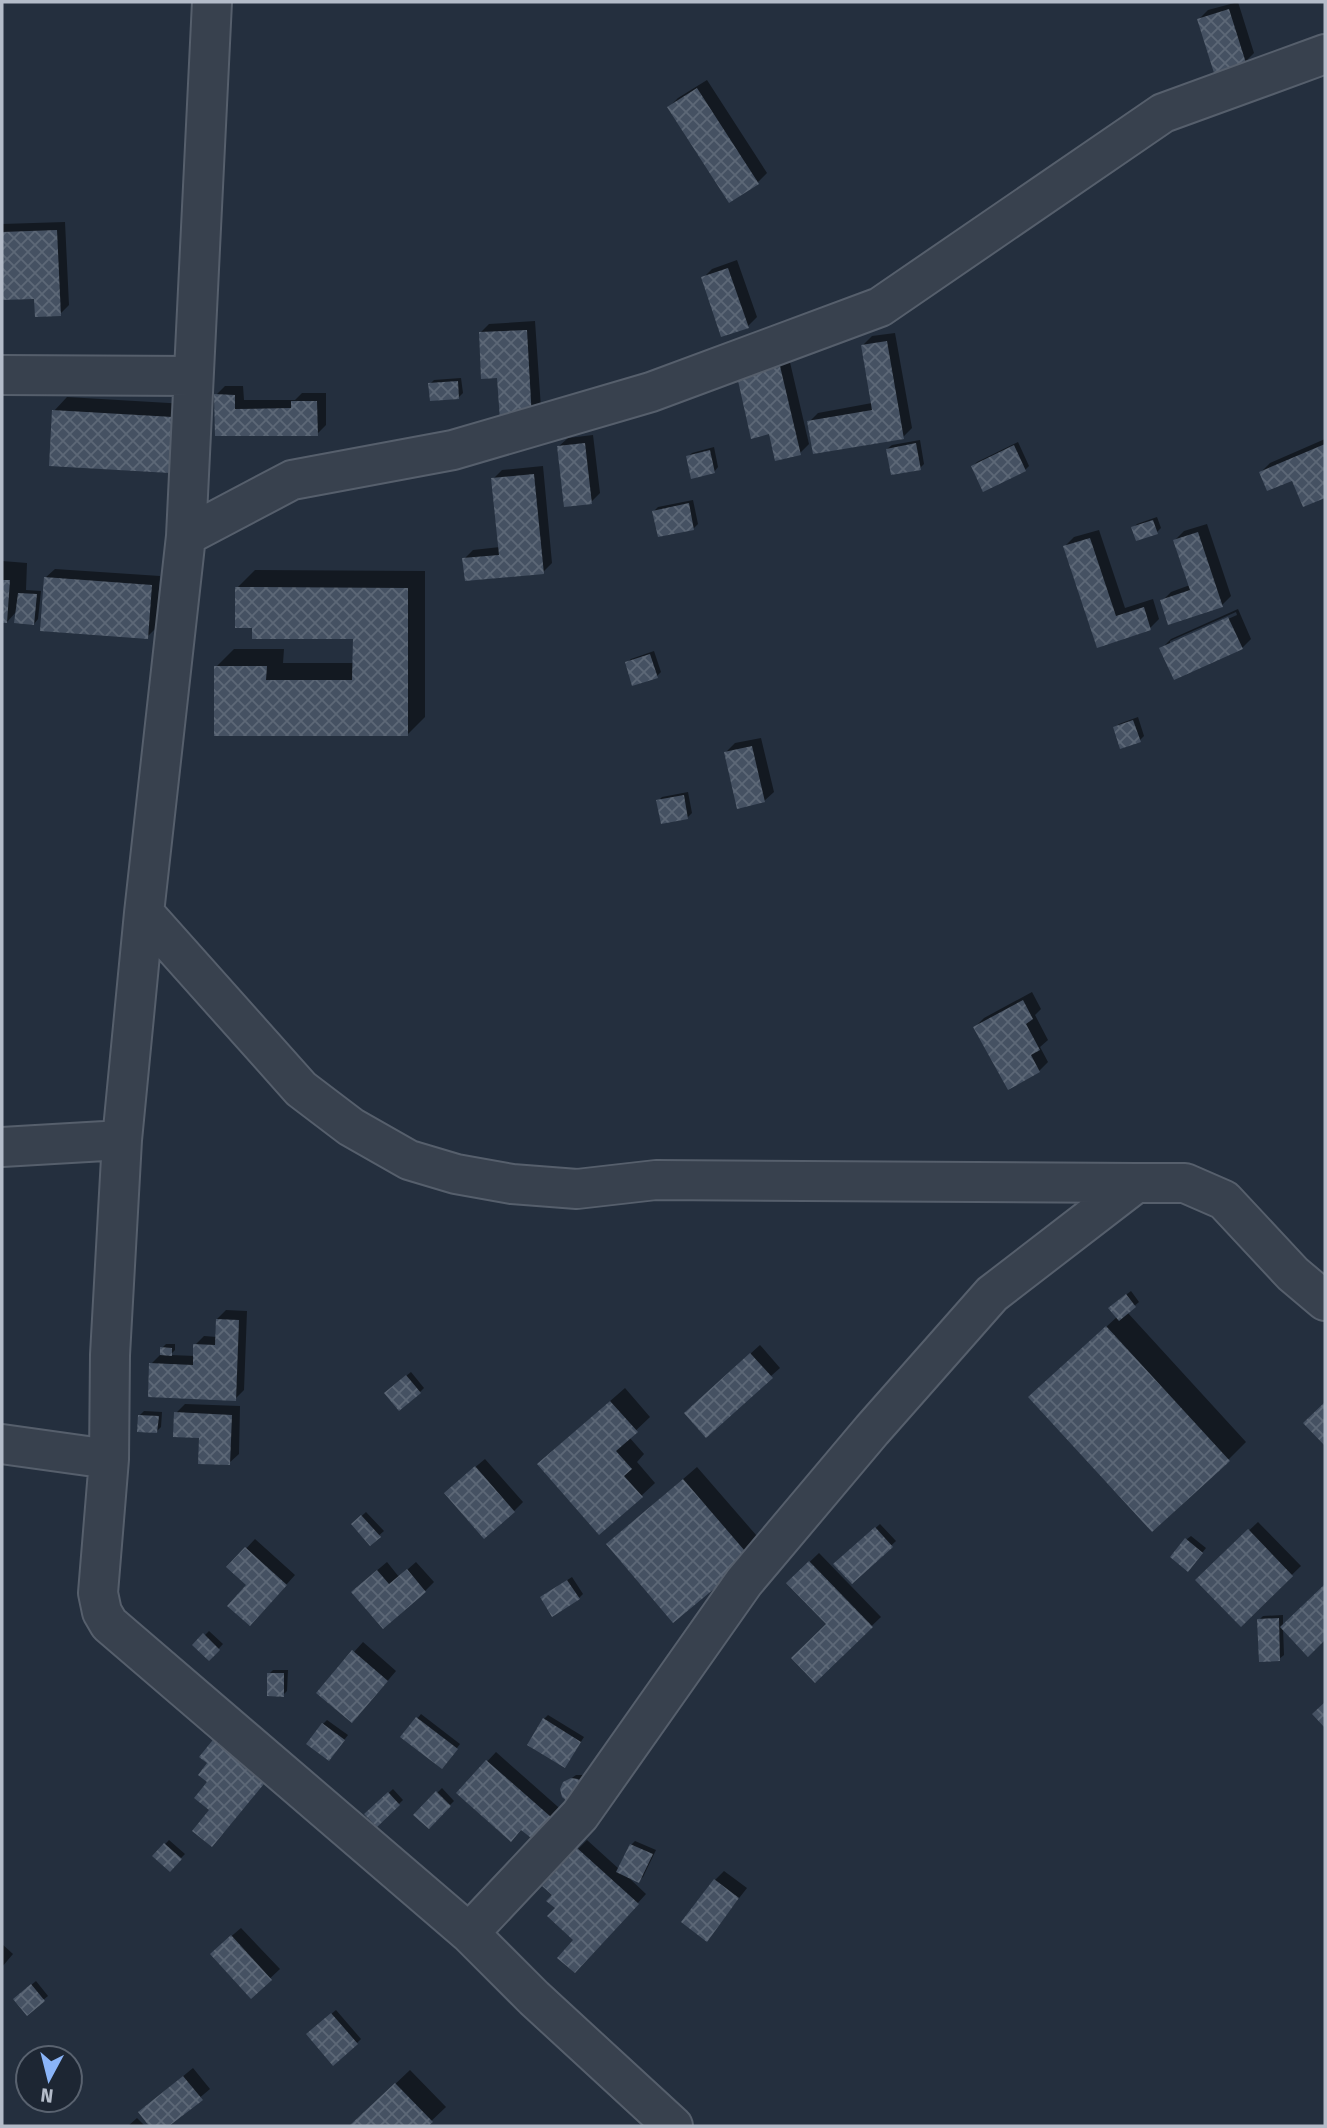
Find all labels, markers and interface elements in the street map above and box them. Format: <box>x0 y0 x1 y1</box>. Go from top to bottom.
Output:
north arrow <box>14 2044 84 2114</box>
text: N <box>39 2083 55 2108</box>

